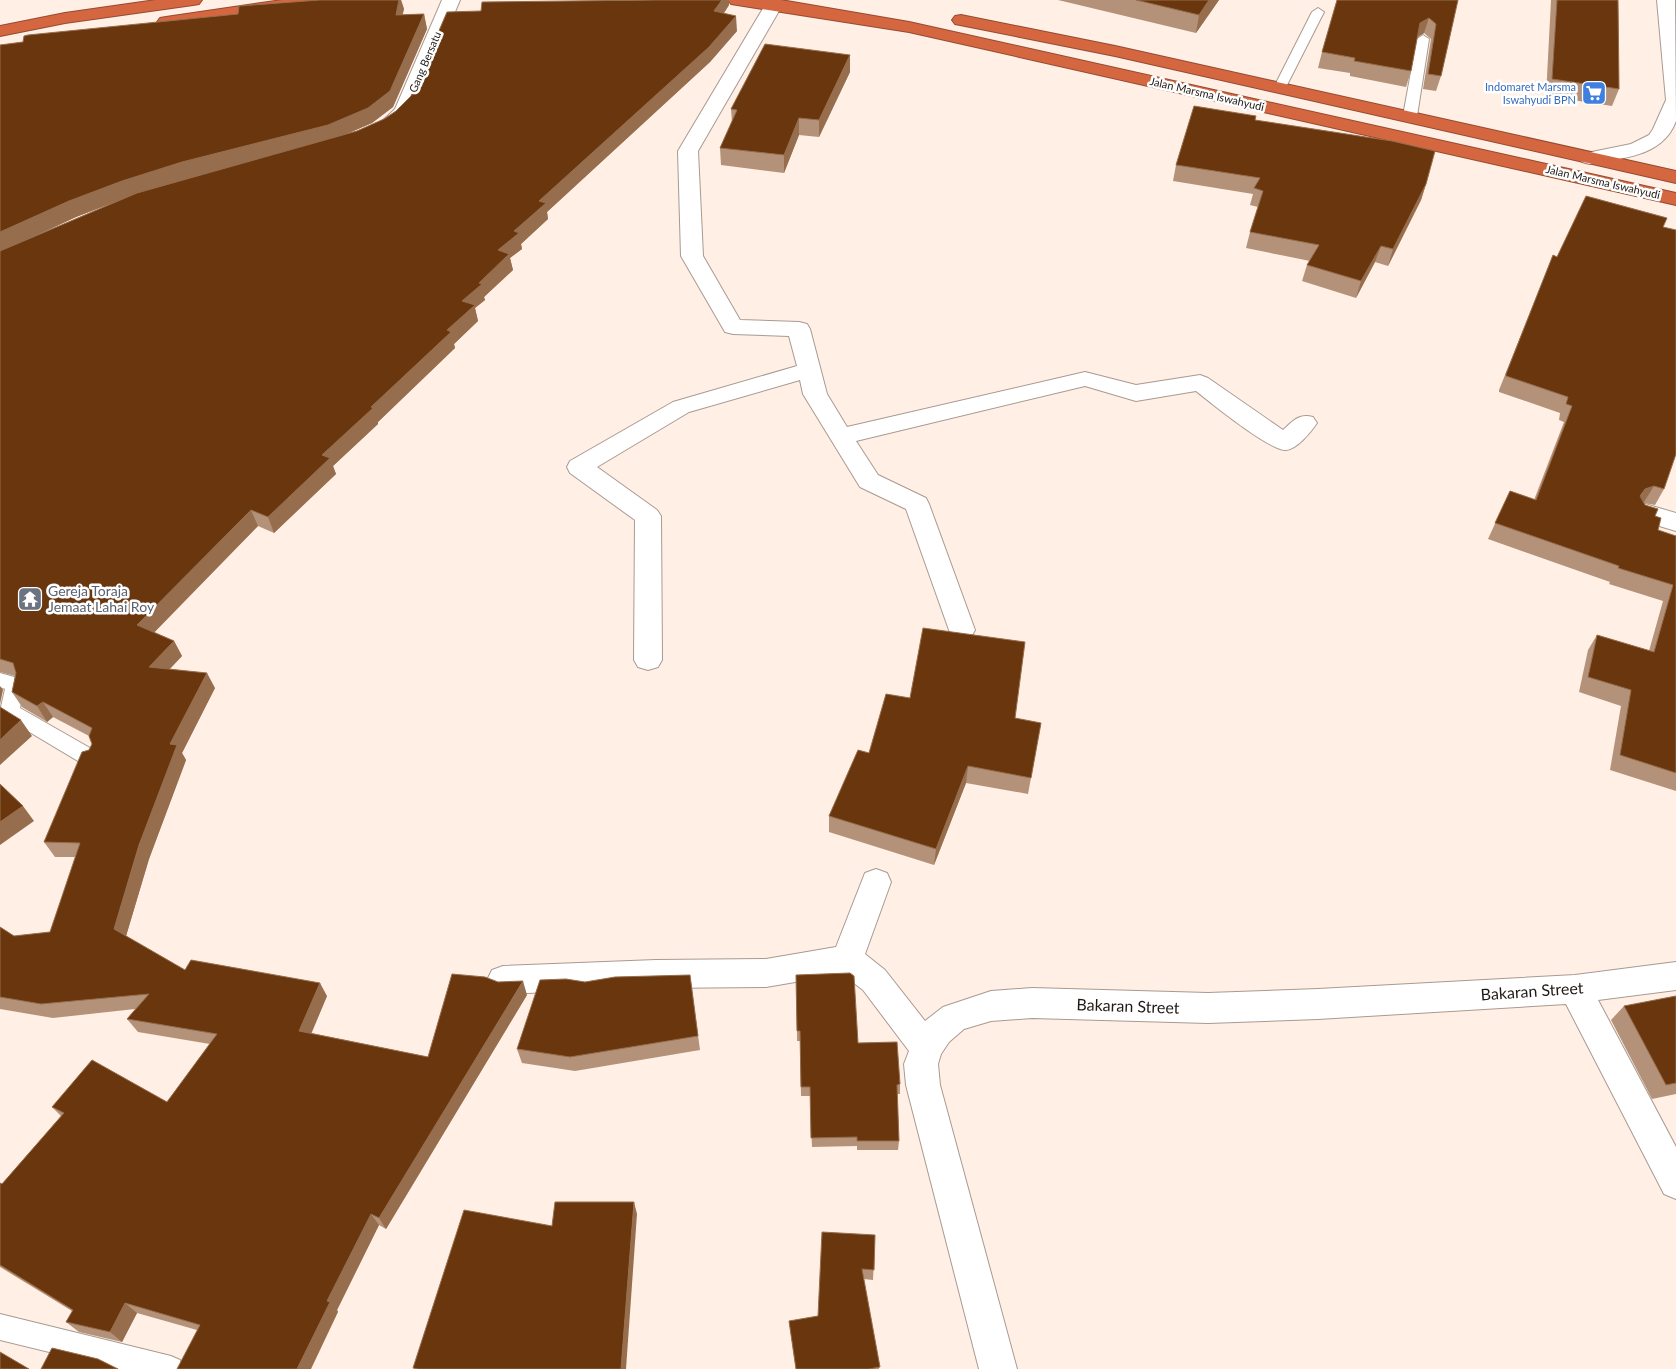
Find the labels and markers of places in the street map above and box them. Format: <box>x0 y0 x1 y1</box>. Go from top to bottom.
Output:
place label: Indomaret Marsma Iswahyudi BPN <box>1485 80 1576 106</box>
supermarket icon: Indomaret Marsma Iswahyudi BPN <box>1581 80 1607 106</box>
place label: Gereja Toraja Jemaat Lahai Roy <box>48 582 155 615</box>
temple icon: Gereja Toraja Jemaat Lahai Roy <box>17 586 43 612</box>

